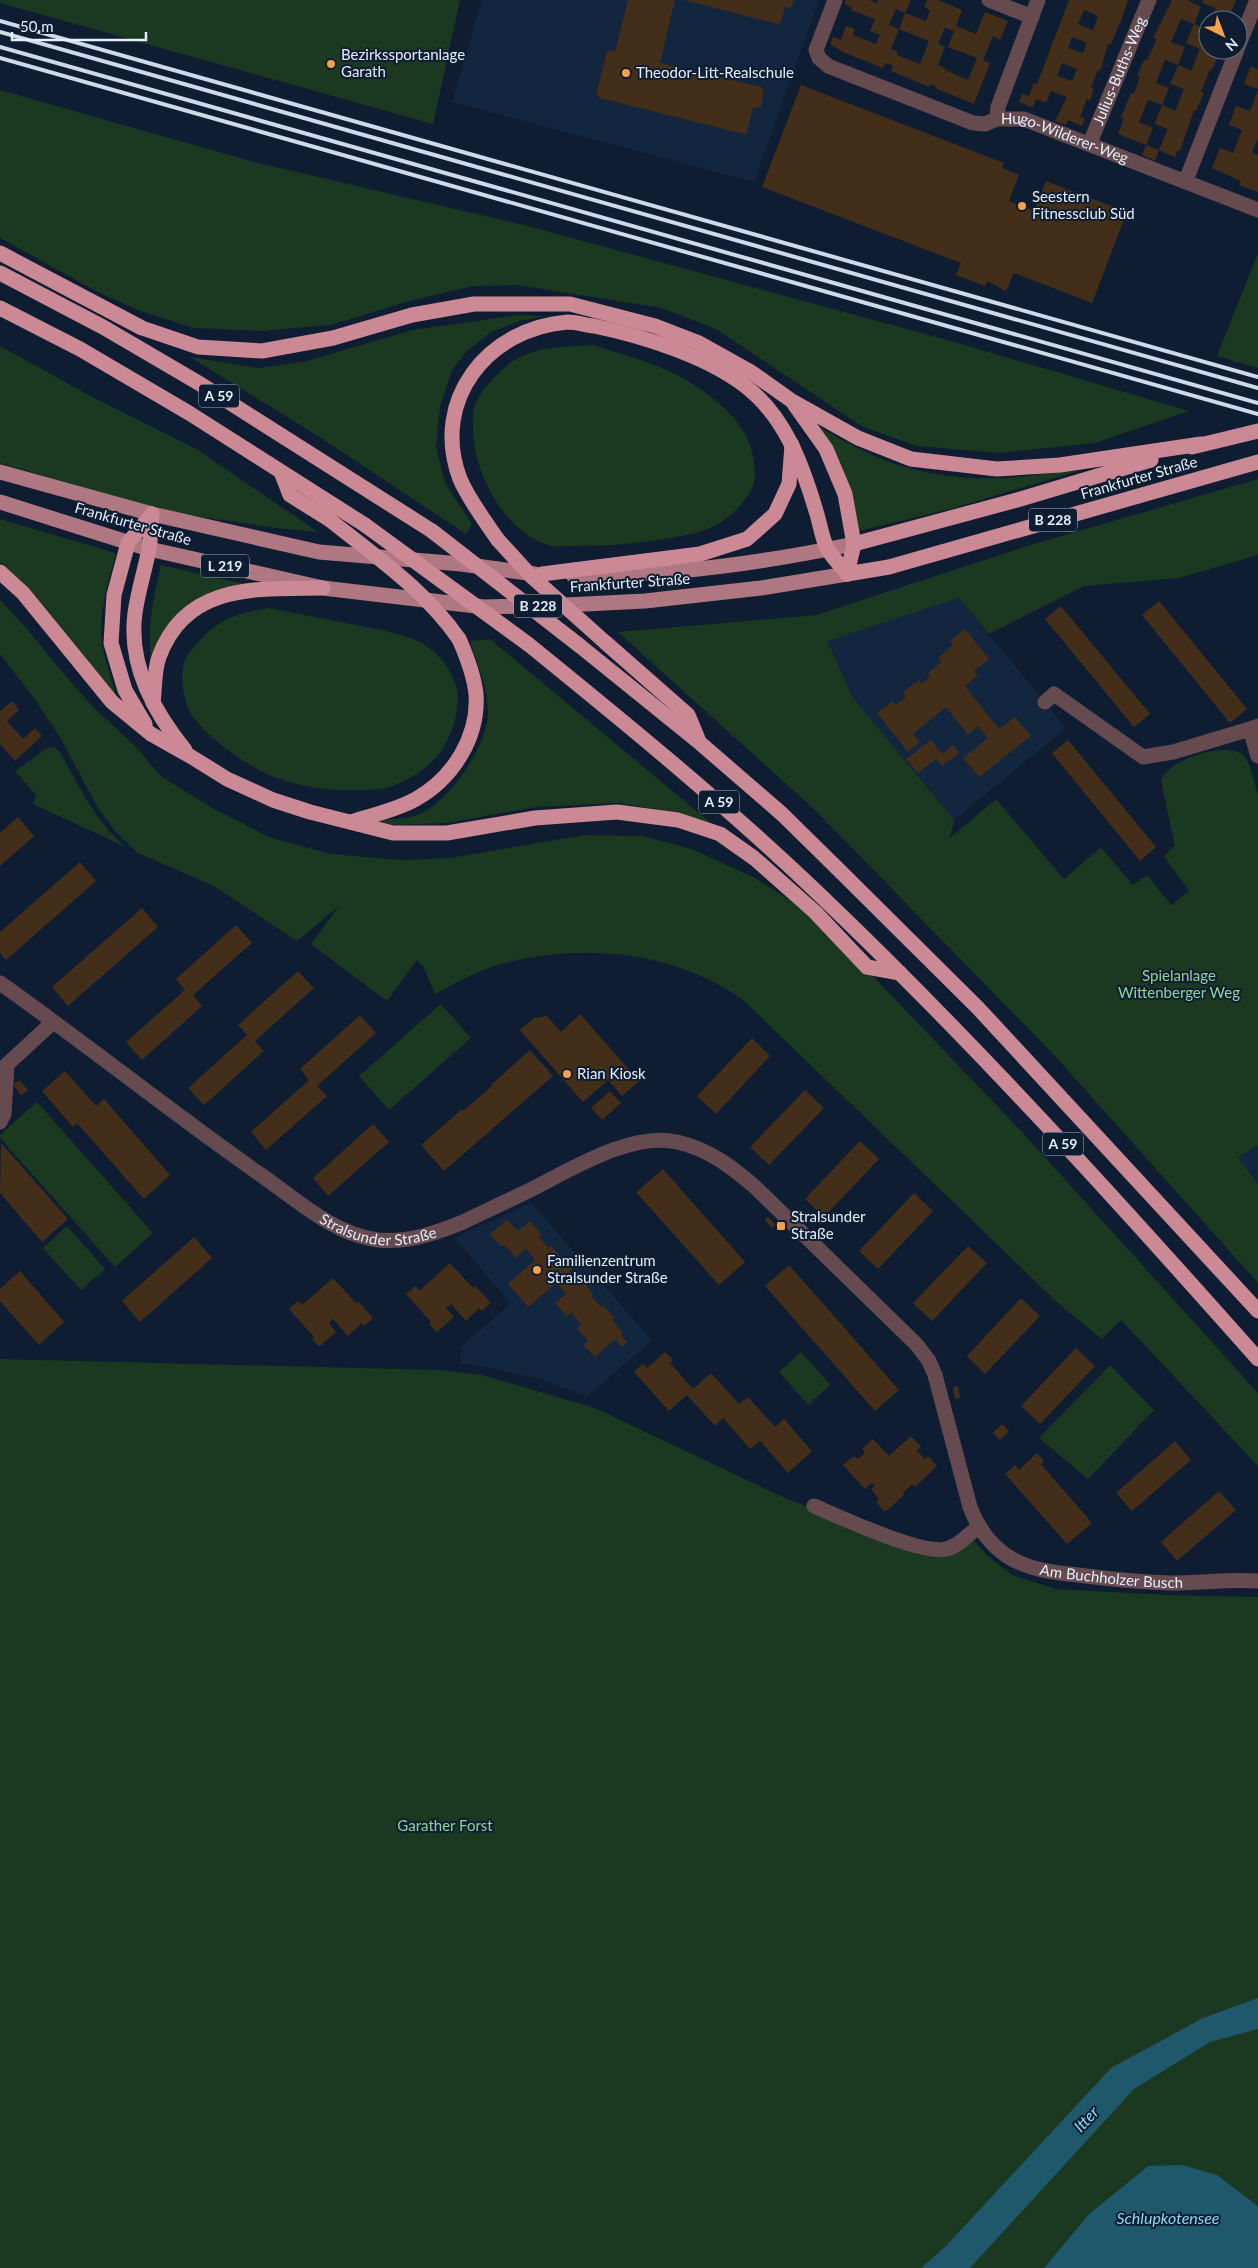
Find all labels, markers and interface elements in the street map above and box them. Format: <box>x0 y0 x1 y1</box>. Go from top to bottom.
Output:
scale bar <box>12 10 146 42</box>
north arrow <box>1198 10 1248 60</box>
street label: Julius-Buths-Weg <box>1088 13 1149 128</box>
text: 50 m <box>20 17 54 35</box>
text: N <box>1222 35 1242 55</box>
place label: Bezirkssportanlage Garath <box>341 45 465 80</box>
marker: Bezirkssportanlage Garath <box>325 58 337 70</box>
place label: Theodor-Litt-Realschule <box>636 63 794 81</box>
marker: Theodor-Litt-Realschule <box>620 67 632 79</box>
street label: Hugo-Wilderer-Weg <box>1001 108 1131 167</box>
place label: Seestern Fitnessclub Süd <box>1032 187 1135 222</box>
marker: Seestern Fitnessclub Süd <box>1016 200 1028 212</box>
road number: A 59 <box>199 384 239 408</box>
street label: Frankfurter Straße <box>1078 452 1199 502</box>
street label: Frankfurter Straße <box>73 498 194 548</box>
road number: B 228 <box>1029 508 1077 532</box>
road number: L 219 <box>201 554 249 578</box>
street label: Frankfurter Straße <box>569 569 691 595</box>
road number: B 228 <box>514 594 562 618</box>
road number: A 59 <box>699 790 739 814</box>
park label: Spielanlage Wittenberger Weg <box>1118 966 1240 1001</box>
place label: Rian Kiosk <box>577 1064 646 1082</box>
marker: Rian Kiosk <box>561 1068 573 1080</box>
road number: A 59 <box>1043 1132 1083 1156</box>
place label: Stralsunder Straße <box>791 1207 866 1242</box>
street label: Stralsunder Straße <box>317 1209 439 1249</box>
marker: Stralsunder Straße <box>775 1220 787 1232</box>
place label: Familienzentrum Stralsunder Straße <box>547 1251 668 1286</box>
marker: Familienzentrum Stralsunder Straße <box>531 1264 543 1276</box>
street label: Am Buchholzer Busch <box>1038 1560 1183 1591</box>
park label: Garather Forst <box>397 1816 493 1834</box>
water label: Itter <box>1069 2102 1102 2135</box>
water label: Schlupkotensee <box>1117 2208 1220 2227</box>

